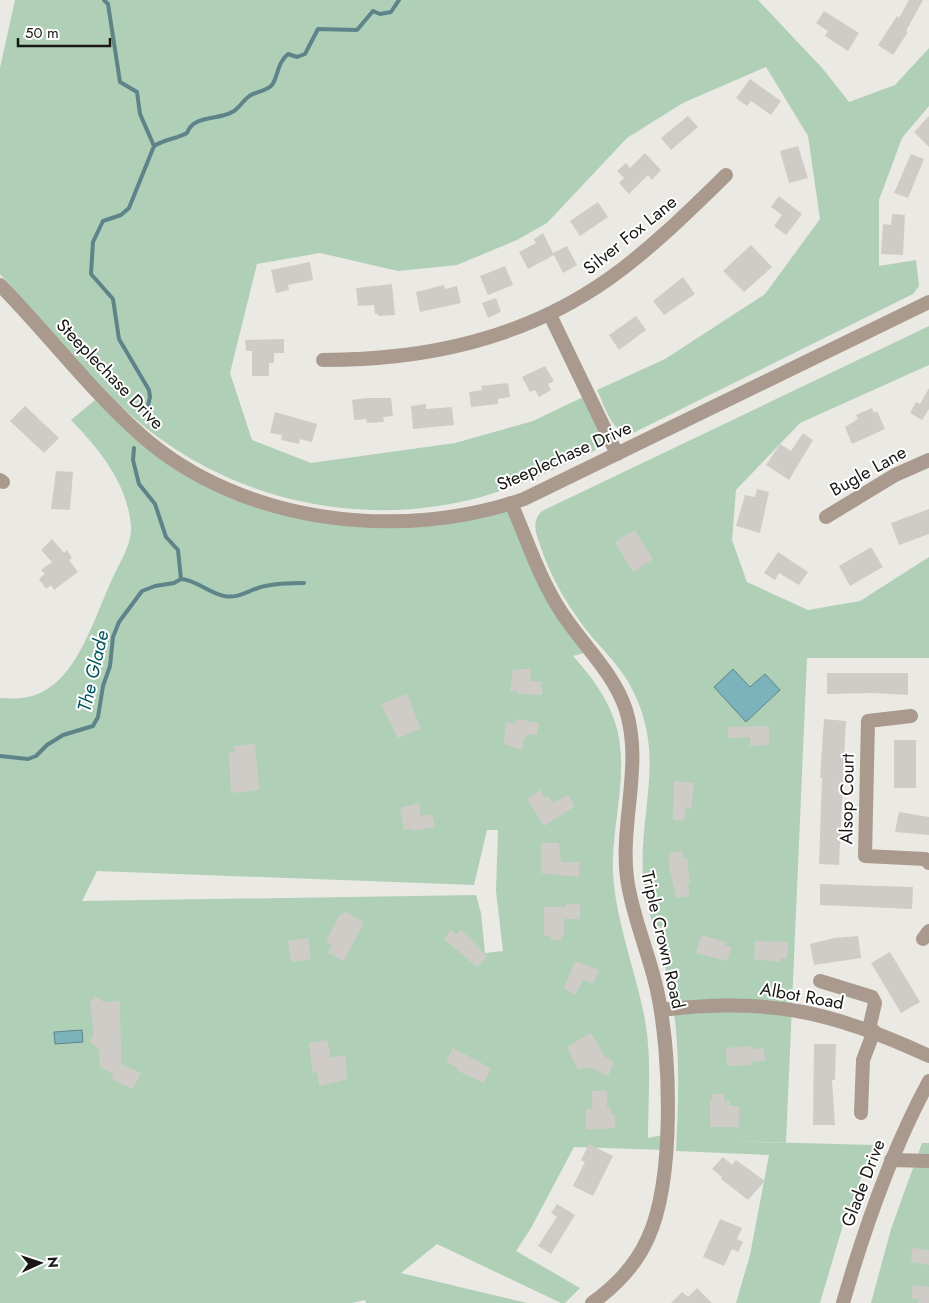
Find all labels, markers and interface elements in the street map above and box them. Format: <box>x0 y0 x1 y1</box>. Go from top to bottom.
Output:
scale bar <box>18 15 110 47</box>
text: 50 m <box>25 22 59 44</box>
street label: Silver Fox Lane <box>578 189 682 281</box>
street label: Steeplechase Drive <box>50 313 170 435</box>
street label: Steeplechase Drive <box>492 415 636 497</box>
street label: Bugle Lane <box>825 439 911 503</box>
water label: The Glade <box>71 627 116 714</box>
street label: Alsop Court <box>833 753 861 845</box>
street label: Triple Crown Road <box>635 869 691 1011</box>
street label: Albot Road <box>758 976 846 1016</box>
street label: Glade Drive <box>834 1136 892 1230</box>
north arrow <box>15 1238 65 1288</box>
text: N <box>43 1256 63 1268</box>

